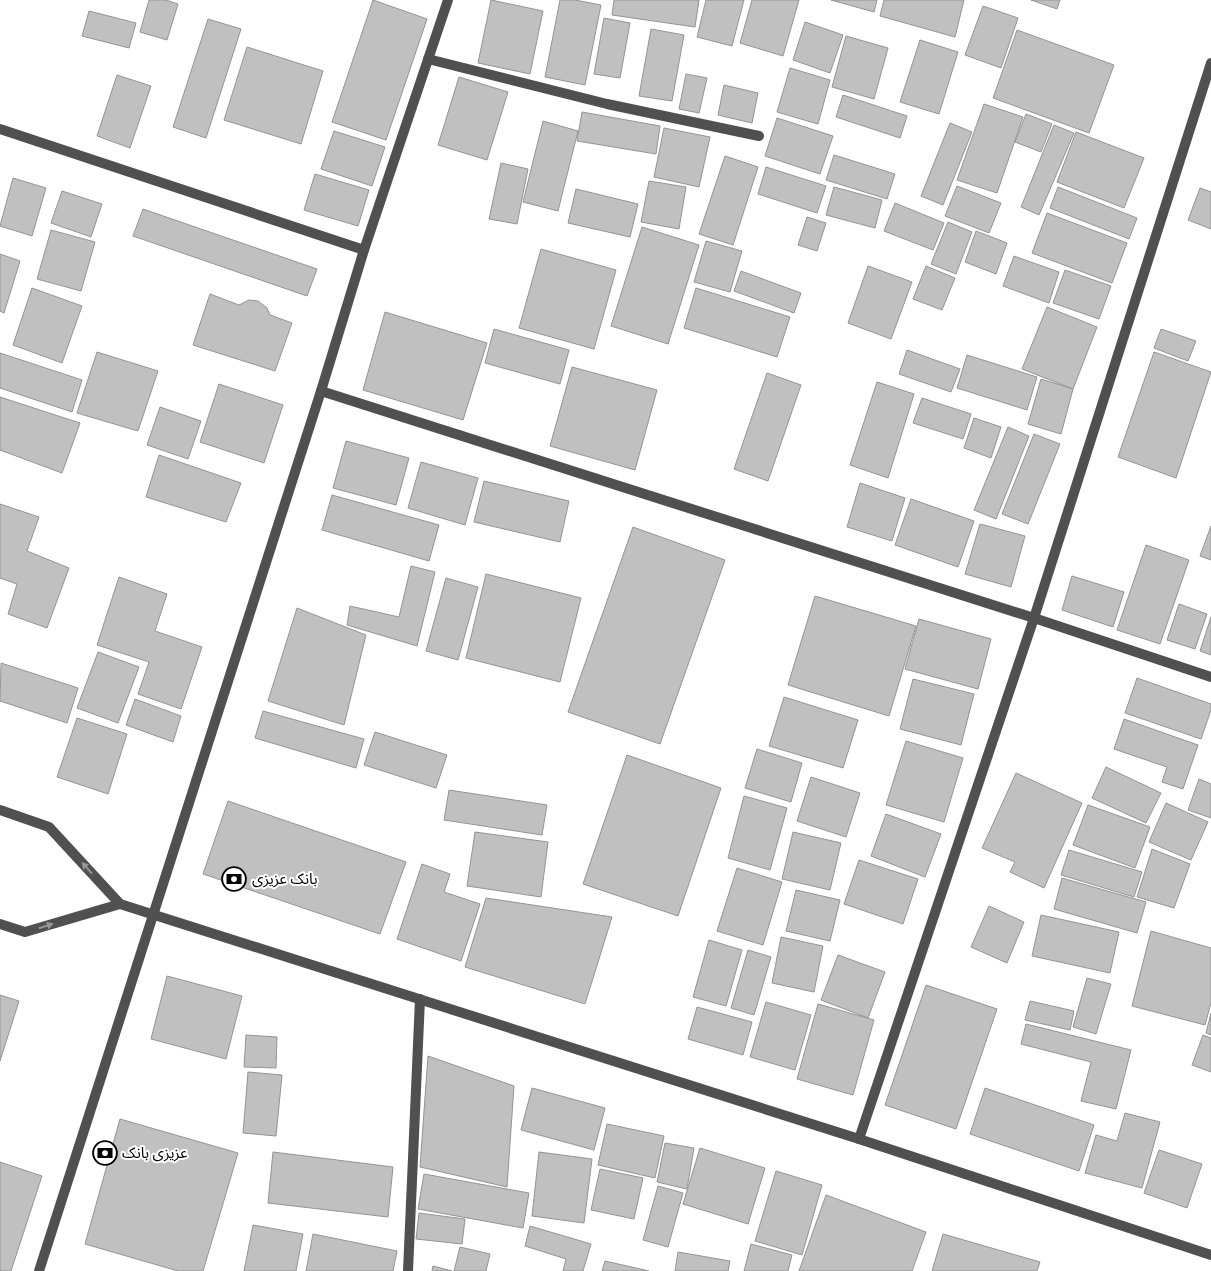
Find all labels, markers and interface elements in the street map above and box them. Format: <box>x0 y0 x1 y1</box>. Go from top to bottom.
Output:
one-way arrow <box>81 862 93 874</box>
bank icon: بانک عزیزی <box>221 866 247 892</box>
place label: بانک عزیزی <box>252 869 317 888</box>
one-way arrow <box>39 921 54 929</box>
bank icon: عزیزی بانک <box>92 1140 118 1166</box>
place label: عزیزی بانک <box>122 1143 188 1162</box>

